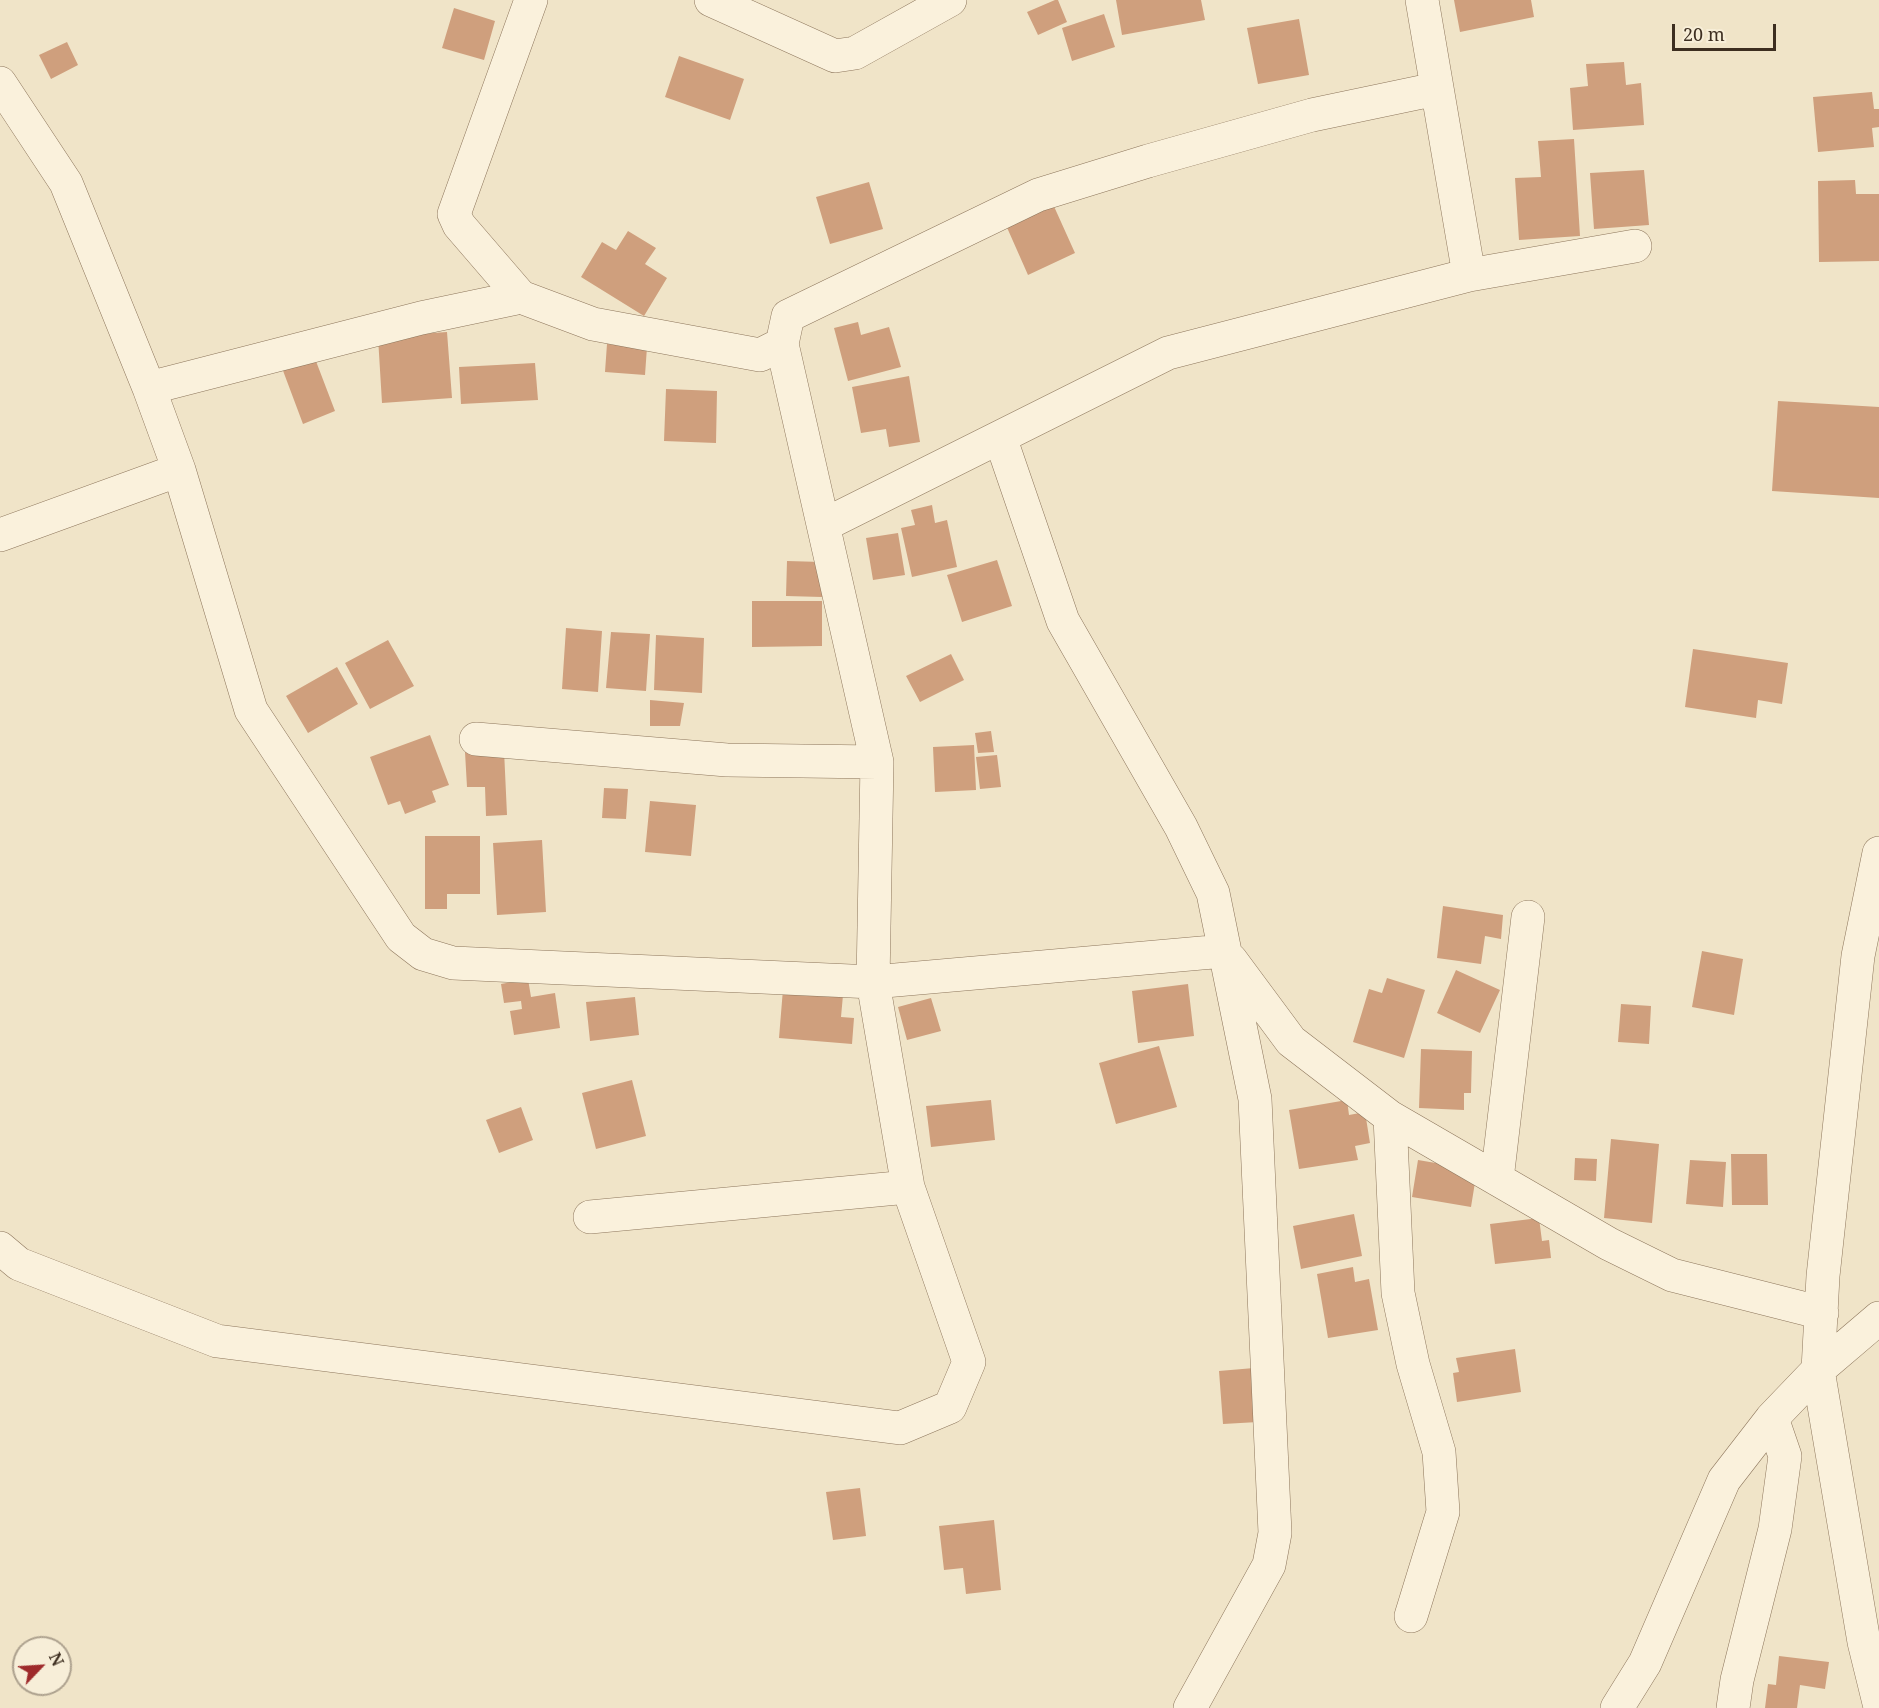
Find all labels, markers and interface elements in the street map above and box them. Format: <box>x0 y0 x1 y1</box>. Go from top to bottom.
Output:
scale bar <box>1675 12 1778 50</box>
text: 20 m <box>1683 22 1725 46</box>
north arrow <box>12 1636 72 1696</box>
text: N <box>44 1649 69 1670</box>

